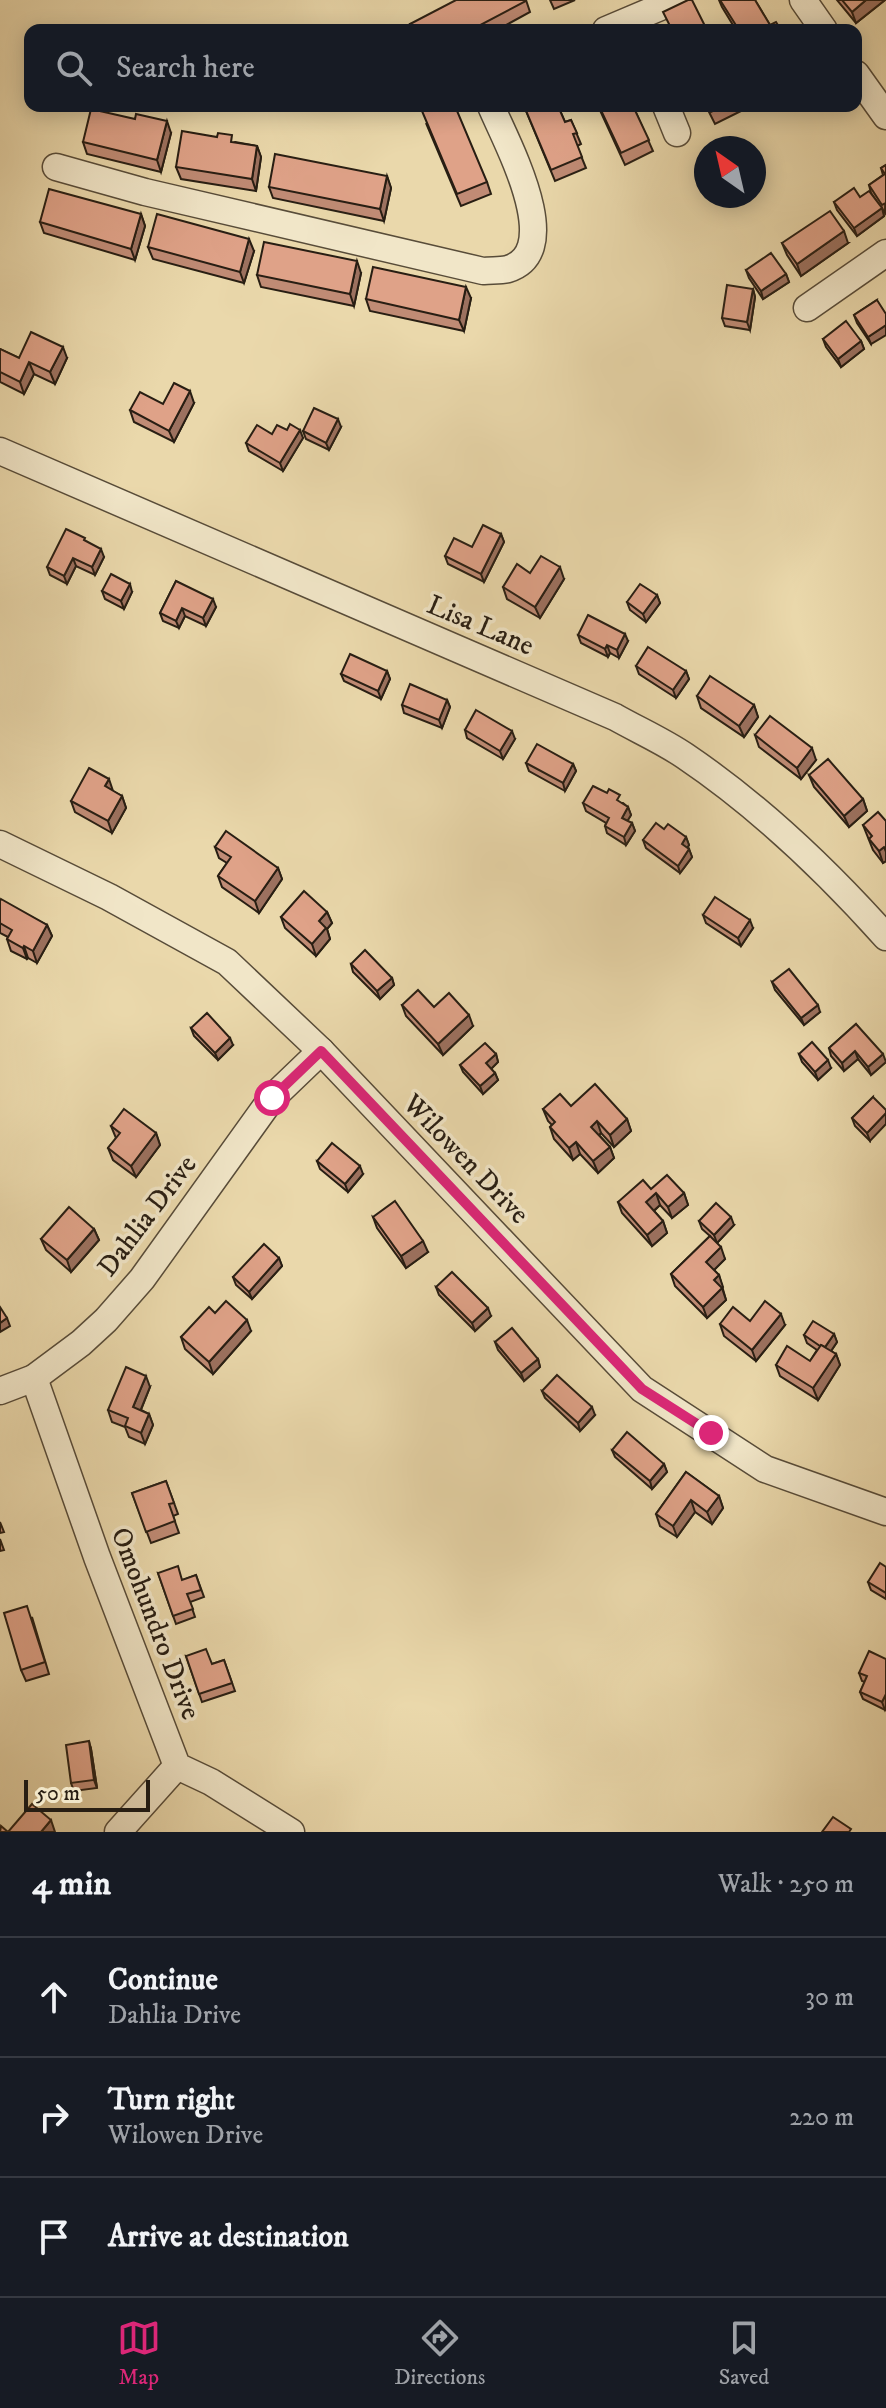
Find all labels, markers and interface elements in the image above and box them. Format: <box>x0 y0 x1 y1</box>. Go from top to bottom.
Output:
search box <box>24 24 862 112</box>
icon: search <box>52 46 96 90</box>
text: Search here <box>116 50 255 87</box>
north arrow <box>694 136 766 208</box>
street label: Lisa Lane <box>422 587 539 664</box>
route start <box>254 1080 290 1116</box>
street label: Wilowen Drive <box>395 1086 537 1231</box>
street label: Dahlia Drive <box>90 1148 204 1284</box>
route end <box>693 1415 729 1451</box>
street label: Omohundro Drive <box>103 1522 208 1725</box>
scale bar <box>24 1776 150 1812</box>
text: 50 m <box>36 1780 80 1807</box>
text: 4 min <box>32 1863 111 1905</box>
text: Walk · 250 m <box>718 1868 854 1901</box>
text: Continue <box>108 1962 218 1999</box>
icon: ahead <box>32 1975 76 2019</box>
text: 30 m <box>805 1981 854 2014</box>
text: Dahlia Drive <box>108 1999 241 2032</box>
text: Turn right <box>108 2082 235 2119</box>
icon: right <box>32 2095 76 2139</box>
text: 220 m <box>789 2101 854 2134</box>
text: Wilowen Drive <box>108 2119 263 2152</box>
icon: arrive <box>32 2215 76 2259</box>
text: Arrive at destination <box>108 2219 349 2256</box>
tab: Map <box>117 2316 161 2391</box>
tab: Directions <box>394 2316 485 2391</box>
tab: Saved <box>719 2316 769 2391</box>

